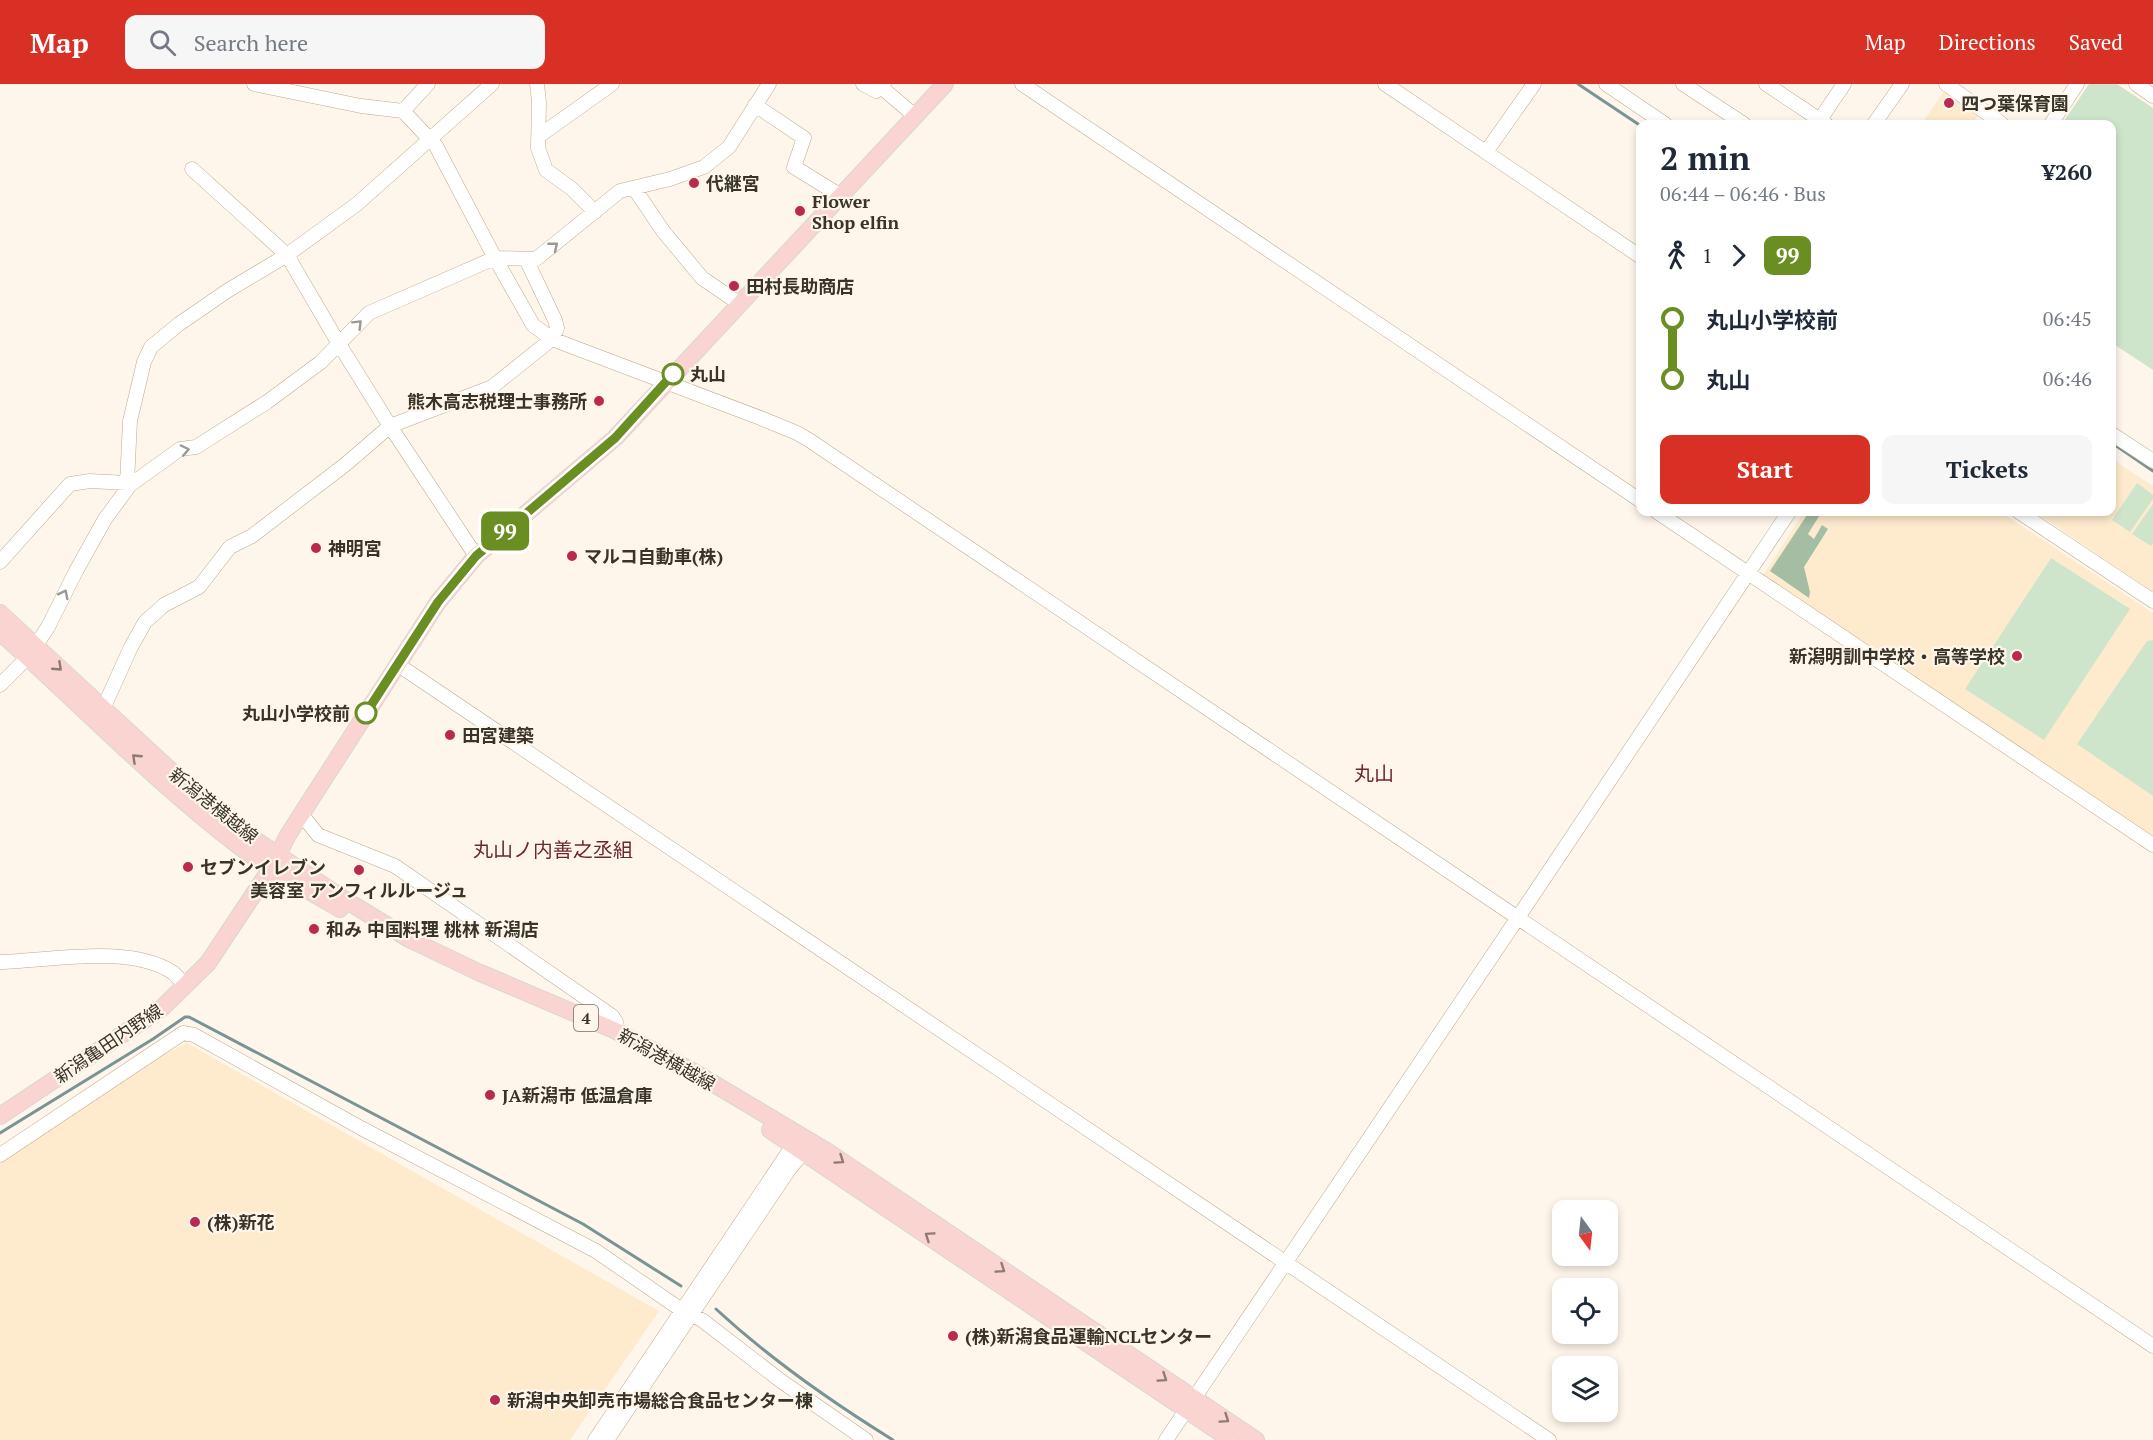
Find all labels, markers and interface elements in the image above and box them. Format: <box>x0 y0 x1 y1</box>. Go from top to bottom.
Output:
search box <box>125 15 545 69</box>
text: Map <box>30 24 89 61</box>
icon: search <box>146 26 179 59</box>
text: Search here <box>194 28 308 57</box>
text: Map <box>1865 28 1906 56</box>
text: Directions <box>1939 28 2036 56</box>
text: Saved <box>2069 28 2123 56</box>
place label: 四つ葉保育園 <box>1961 91 2069 115</box>
marker: 四つ葉保育園 <box>1942 96 1956 110</box>
text: 2 min <box>1660 136 1750 179</box>
text: ¥260 <box>2042 157 2092 186</box>
place label: 代継宮 <box>705 171 760 195</box>
marker: 代継宮 <box>687 176 701 190</box>
text: 06:44 – 06:46 · Bus <box>1660 180 1826 207</box>
place label: Flower Shop elfin <box>812 189 900 234</box>
marker: Flower Shop elfin <box>793 204 807 218</box>
icon: walk <box>1660 239 1693 272</box>
icon: forward <box>1722 239 1755 272</box>
text: 99 <box>1776 241 1799 269</box>
one-way arrow <box>547 242 558 253</box>
text: 1 <box>1702 242 1713 269</box>
place label: 田村長助商店 <box>746 274 854 298</box>
marker: 田村長助商店 <box>727 279 741 293</box>
text: 丸山小学校前 <box>1706 305 1838 334</box>
text: 06:45 <box>2043 305 2092 332</box>
one-way arrow <box>351 321 362 332</box>
place label: 丸山 <box>690 362 726 386</box>
marker: 丸山 <box>662 363 684 385</box>
text: 丸山 <box>1706 365 1750 394</box>
text: 06:46 <box>2043 365 2092 392</box>
place label: 熊木高志税理士事務所 <box>407 389 587 413</box>
marker: 熊木高志税理士事務所 <box>592 394 606 408</box>
button: Start <box>1660 435 1870 504</box>
button: Tickets <box>1882 435 2092 504</box>
one-way arrow <box>180 444 190 457</box>
line badge: 99 <box>478 512 532 550</box>
text: 99 <box>493 517 517 545</box>
place label: 神明宮 <box>328 536 382 560</box>
marker: 神明宮 <box>309 541 323 555</box>
place label: マルコ自動車(株) <box>584 544 723 568</box>
marker: マルコ自動車(株) <box>565 549 579 563</box>
one-way arrow <box>57 590 68 601</box>
place label: 新潟明訓中学校・高等学校 <box>1789 644 2005 668</box>
marker: 新潟明訓中学校・高等学校 <box>2010 649 2024 663</box>
one-way arrow <box>52 660 62 671</box>
place label: 丸山小学校前 <box>242 701 350 725</box>
marker: 丸山小学校前 <box>355 702 377 724</box>
place label: 田宮建築 <box>462 723 534 747</box>
marker: 田宮建築 <box>443 728 457 742</box>
one-way arrow <box>133 754 143 765</box>
district label: 丸山 <box>1354 760 1394 787</box>
street label: 新潟港横越線 <box>164 762 264 848</box>
district label: 丸山ノ内善之丞組 <box>473 836 633 863</box>
place label: セブンイレブン <box>200 855 326 879</box>
marker: セブンイレブン <box>181 860 195 874</box>
marker: 美容室 アンフィルルージュ <box>352 863 366 877</box>
place label: 美容室 アンフィルルージュ <box>250 878 468 902</box>
place label: 和み 中国料理 桃林 新潟店 <box>326 917 539 941</box>
marker: 和み 中国料理 桃林 新潟店 <box>307 922 321 936</box>
street label: 新潟亀田内野線 <box>49 998 167 1088</box>
road number: 4 <box>574 1005 598 1031</box>
street label: 新潟港横越線 <box>614 1022 720 1096</box>
place label: JA新潟市 低温倉庫 <box>502 1083 653 1107</box>
marker: JA新潟市 低温倉庫 <box>483 1088 497 1102</box>
one-way arrow <box>833 1153 844 1164</box>
north arrow <box>1552 1200 1618 1266</box>
map controls <box>1552 1200 1618 1422</box>
place label: (株)新花 <box>207 1210 275 1234</box>
marker: (株)新花 <box>188 1215 202 1229</box>
one-way arrow <box>925 1232 936 1243</box>
one-way arrow <box>995 1262 1006 1273</box>
button: locate <box>1552 1278 1618 1344</box>
place label: (株)新潟食品運輸NCLセンター <box>965 1324 1212 1348</box>
marker: (株)新潟食品運輸NCLセンター <box>946 1329 960 1343</box>
button: layers <box>1552 1356 1618 1422</box>
one-way arrow <box>1156 1371 1167 1382</box>
place label: 新潟中央卸売市場総合食品センター棟 <box>507 1388 813 1412</box>
marker: 新潟中央卸売市場総合食品センター棟 <box>488 1393 502 1407</box>
one-way arrow <box>1218 1412 1229 1423</box>

